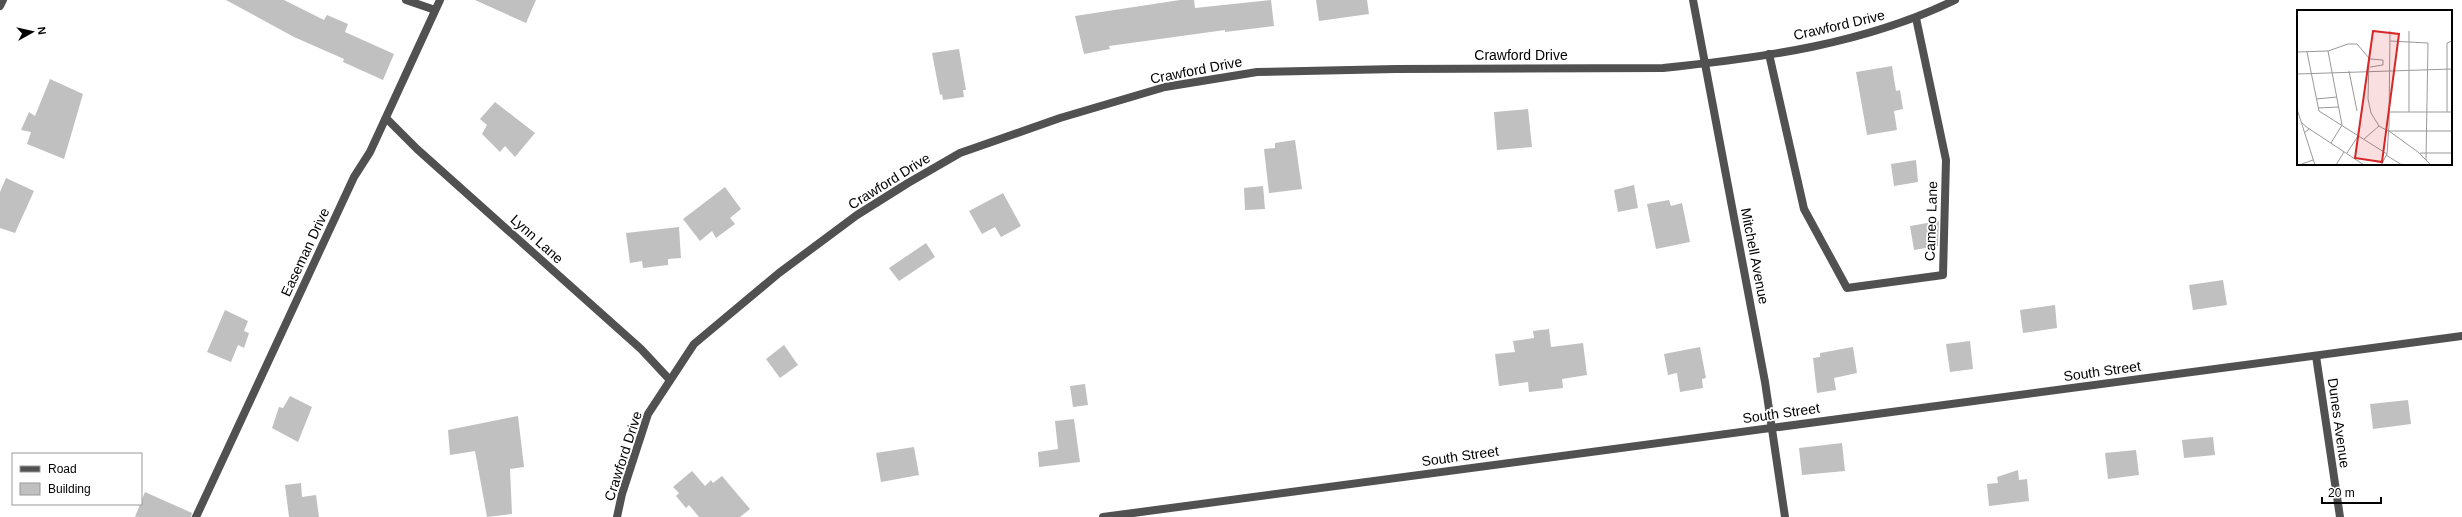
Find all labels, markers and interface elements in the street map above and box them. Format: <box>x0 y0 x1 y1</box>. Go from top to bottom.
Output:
street label: Crawford Drive <box>1792 7 1886 43</box>
inset map <box>2297 10 2452 165</box>
north arrow <box>12 12 52 52</box>
text: N <box>35 26 48 35</box>
street label: Crawford Drive <box>1474 47 1568 63</box>
street label: Crawford Drive <box>1149 53 1244 87</box>
street label: Crawford Drive <box>845 149 933 213</box>
street label: Cameo Lane <box>1922 180 1940 261</box>
street label: Easeman Drive <box>278 205 333 299</box>
street label: Mitchell Avenue <box>1738 206 1772 306</box>
street label: Lynn Lane <box>508 211 567 267</box>
street label: South Street <box>2062 358 2142 384</box>
street label: Dunes Avenue <box>2325 377 2353 469</box>
street label: South Street <box>1741 400 1821 426</box>
street label: Crawford Drive <box>601 409 645 503</box>
street label: South Street <box>1420 443 1500 469</box>
legend <box>12 453 142 505</box>
text: Road <box>48 462 77 476</box>
scale bar <box>2322 479 2381 505</box>
text: Building <box>48 482 91 496</box>
text: 20 m <box>2328 486 2355 500</box>

